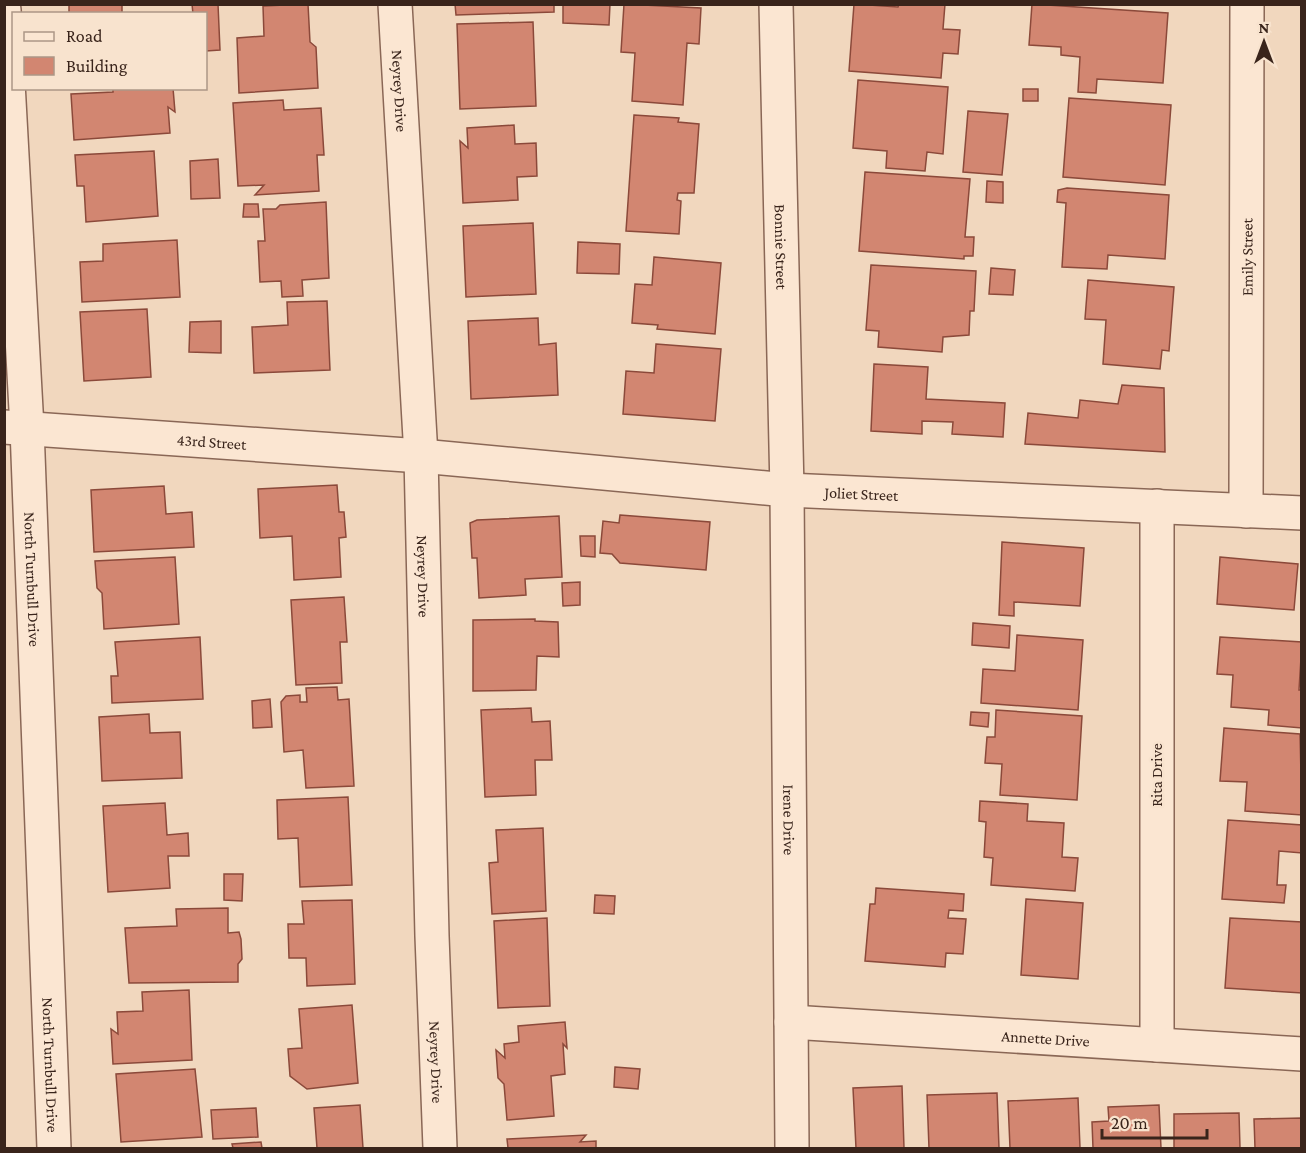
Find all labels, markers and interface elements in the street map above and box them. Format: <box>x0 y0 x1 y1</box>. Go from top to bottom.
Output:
legend <box>12 12 207 90</box>
north arrow <box>1234 12 1294 72</box>
text: N <box>1259 19 1270 36</box>
text: Road <box>66 26 103 46</box>
street label: Neyrey Drive <box>389 49 410 132</box>
text: Building <box>66 56 128 76</box>
street label: Bonnie Street <box>772 204 790 291</box>
street label: Emily Street <box>1238 217 1256 296</box>
street label: 43rd Street <box>176 431 248 453</box>
street label: Joliet Street <box>822 484 899 504</box>
street label: North Turnbull Drive <box>21 511 43 647</box>
street label: Neyrey Drive <box>413 535 433 618</box>
street label: Rita Drive <box>1148 743 1165 807</box>
street label: Irene Drive <box>780 784 798 855</box>
street label: North Turnbull Drive <box>39 997 61 1133</box>
street label: Neyrey Drive <box>426 1021 446 1104</box>
street label: Annette Drive <box>1001 1027 1090 1050</box>
scale bar <box>1102 1102 1207 1140</box>
text: 20 m <box>1111 1113 1148 1133</box>

